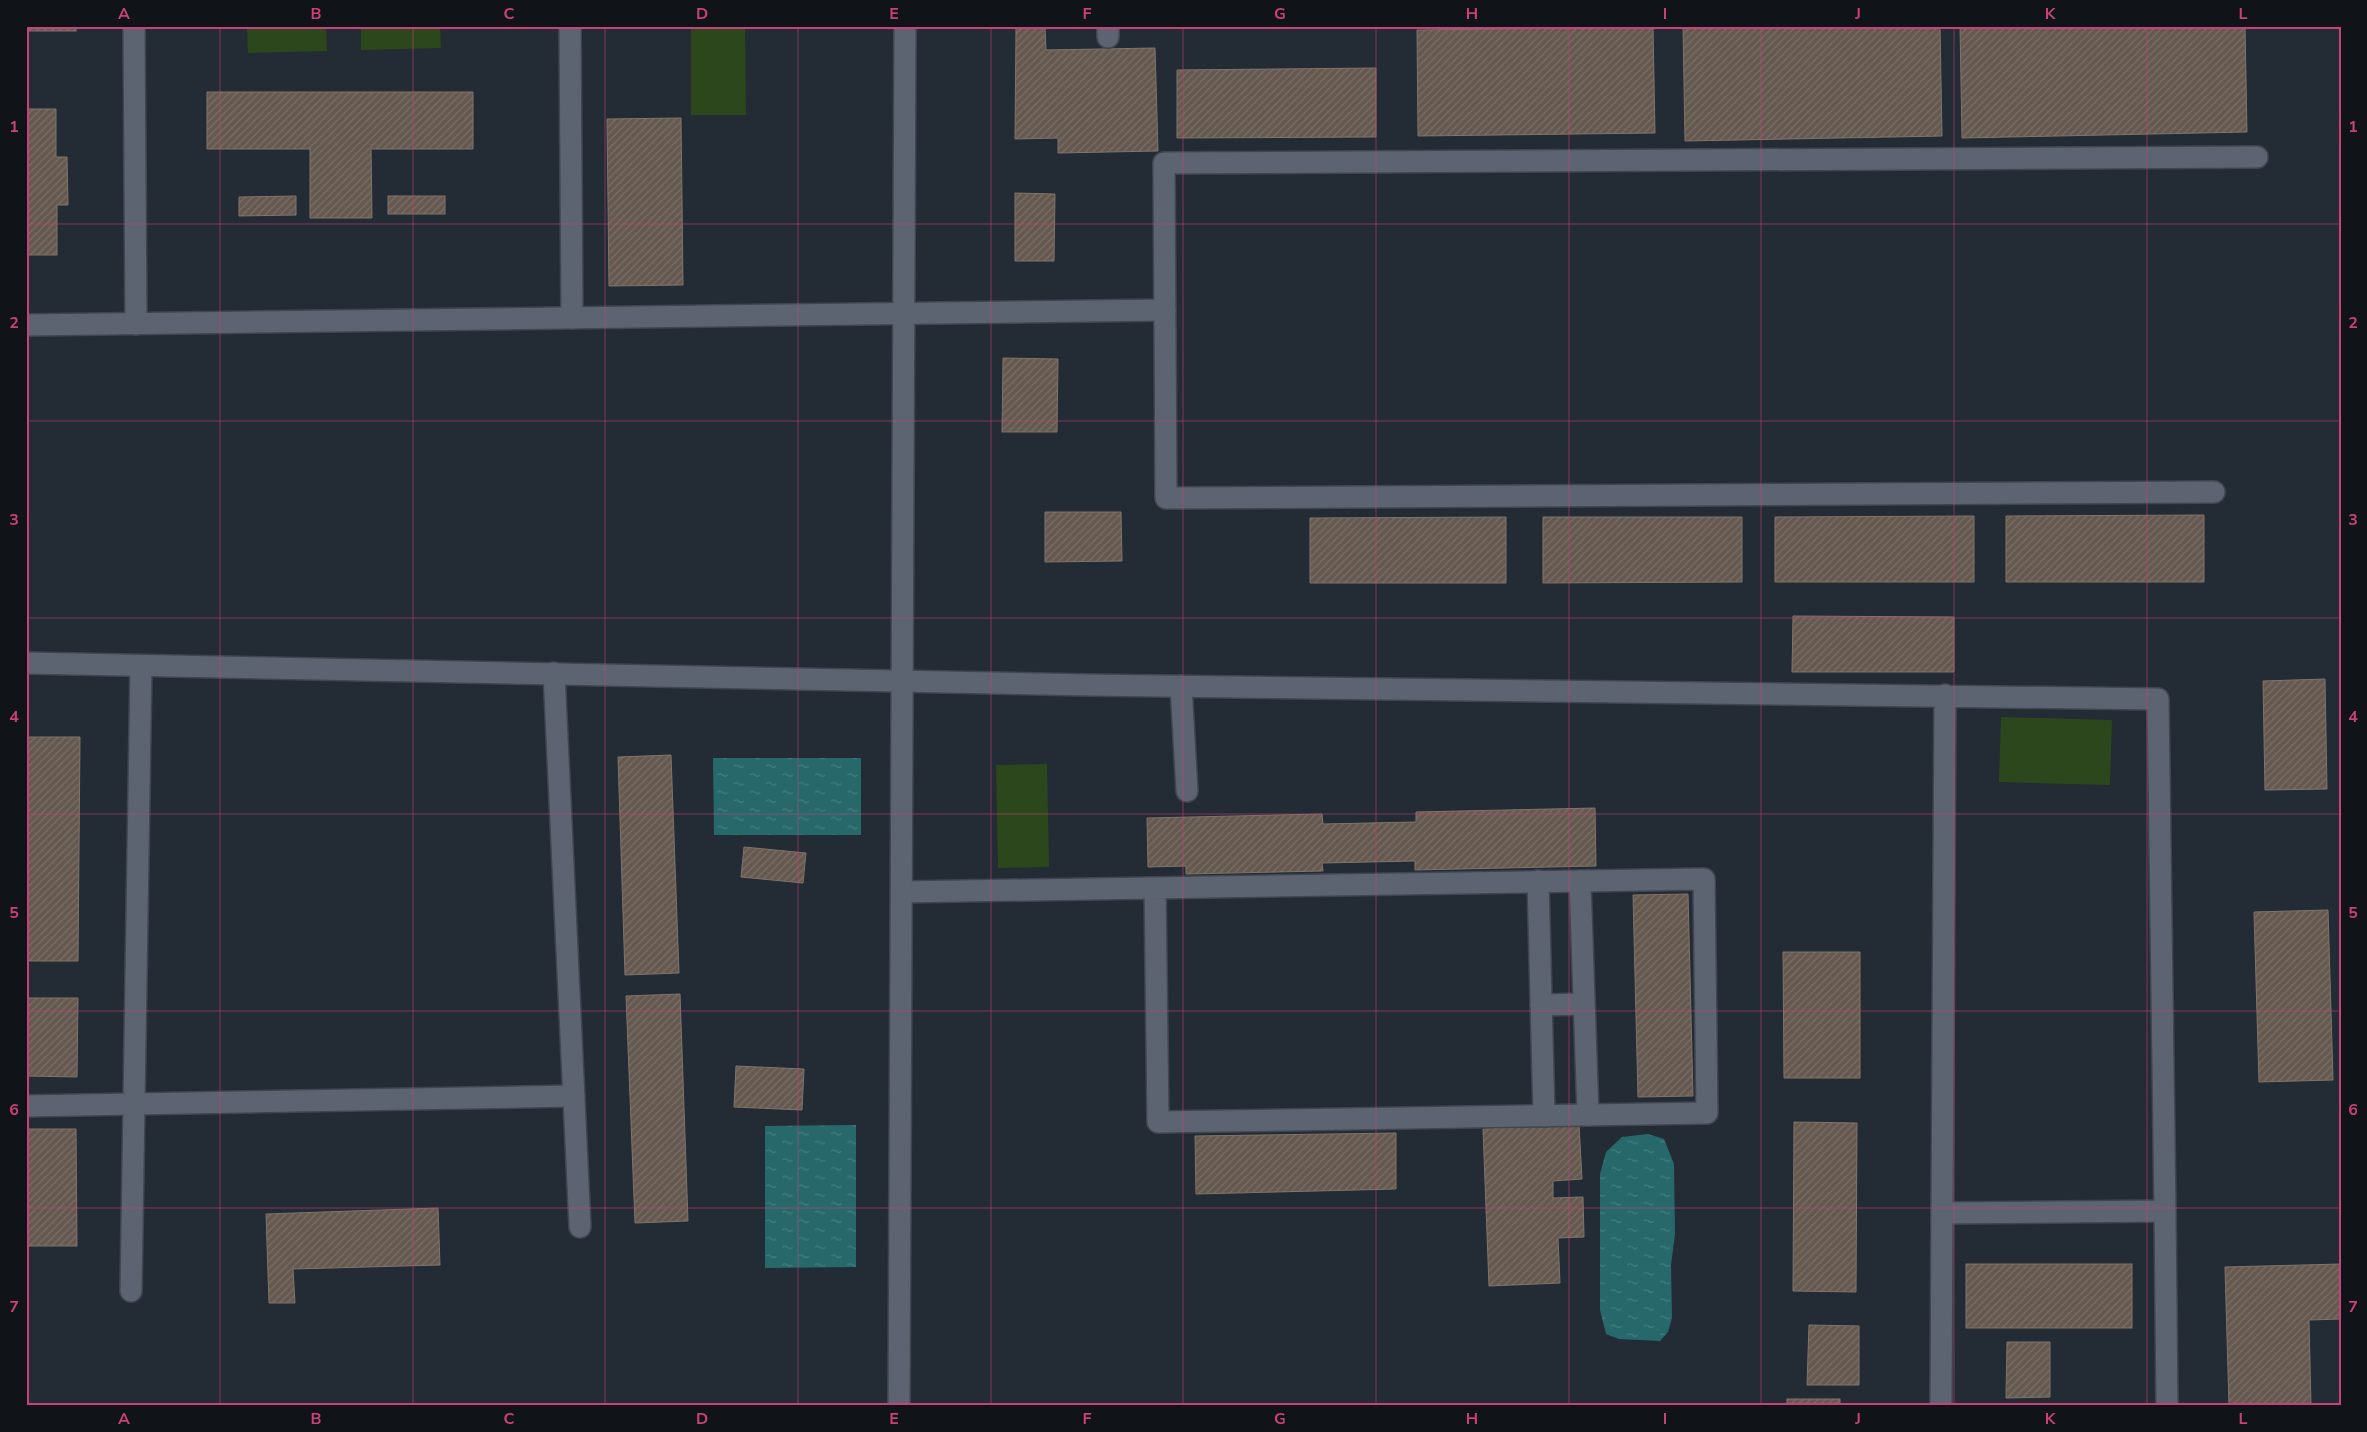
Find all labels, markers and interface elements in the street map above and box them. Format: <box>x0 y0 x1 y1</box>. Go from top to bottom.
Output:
text: A <box>118 3 130 25</box>
text: B <box>310 3 322 25</box>
text: C <box>504 3 515 25</box>
text: D <box>696 3 708 25</box>
text: E <box>889 3 899 25</box>
text: F <box>1083 3 1092 25</box>
text: G <box>1274 3 1286 25</box>
text: H <box>1466 3 1478 25</box>
text: I <box>1663 3 1667 25</box>
text: J <box>1854 3 1861 25</box>
text: K <box>2045 3 2057 25</box>
text: L <box>2239 3 2248 25</box>
text: 1 <box>9 116 19 138</box>
text: 1 <box>2348 116 2358 138</box>
text: 2 <box>9 312 19 334</box>
text: 2 <box>2348 312 2358 334</box>
text: 3 <box>9 509 19 531</box>
text: 3 <box>2348 509 2358 531</box>
text: 4 <box>9 706 19 728</box>
text: 4 <box>2348 706 2358 728</box>
text: 5 <box>9 902 19 924</box>
text: 5 <box>2348 902 2358 924</box>
text: 6 <box>9 1099 19 1121</box>
text: 6 <box>2348 1099 2358 1121</box>
text: 7 <box>9 1296 19 1318</box>
text: 7 <box>2348 1296 2358 1318</box>
text: A <box>118 1408 130 1430</box>
text: B <box>310 1408 322 1430</box>
text: C <box>504 1408 515 1430</box>
text: D <box>696 1408 708 1430</box>
text: E <box>889 1408 899 1430</box>
text: F <box>1083 1408 1092 1430</box>
text: G <box>1274 1408 1286 1430</box>
text: H <box>1466 1408 1478 1430</box>
text: I <box>1663 1408 1667 1430</box>
text: J <box>1854 1408 1861 1430</box>
text: K <box>2045 1408 2057 1430</box>
text: L <box>2239 1408 2248 1430</box>

